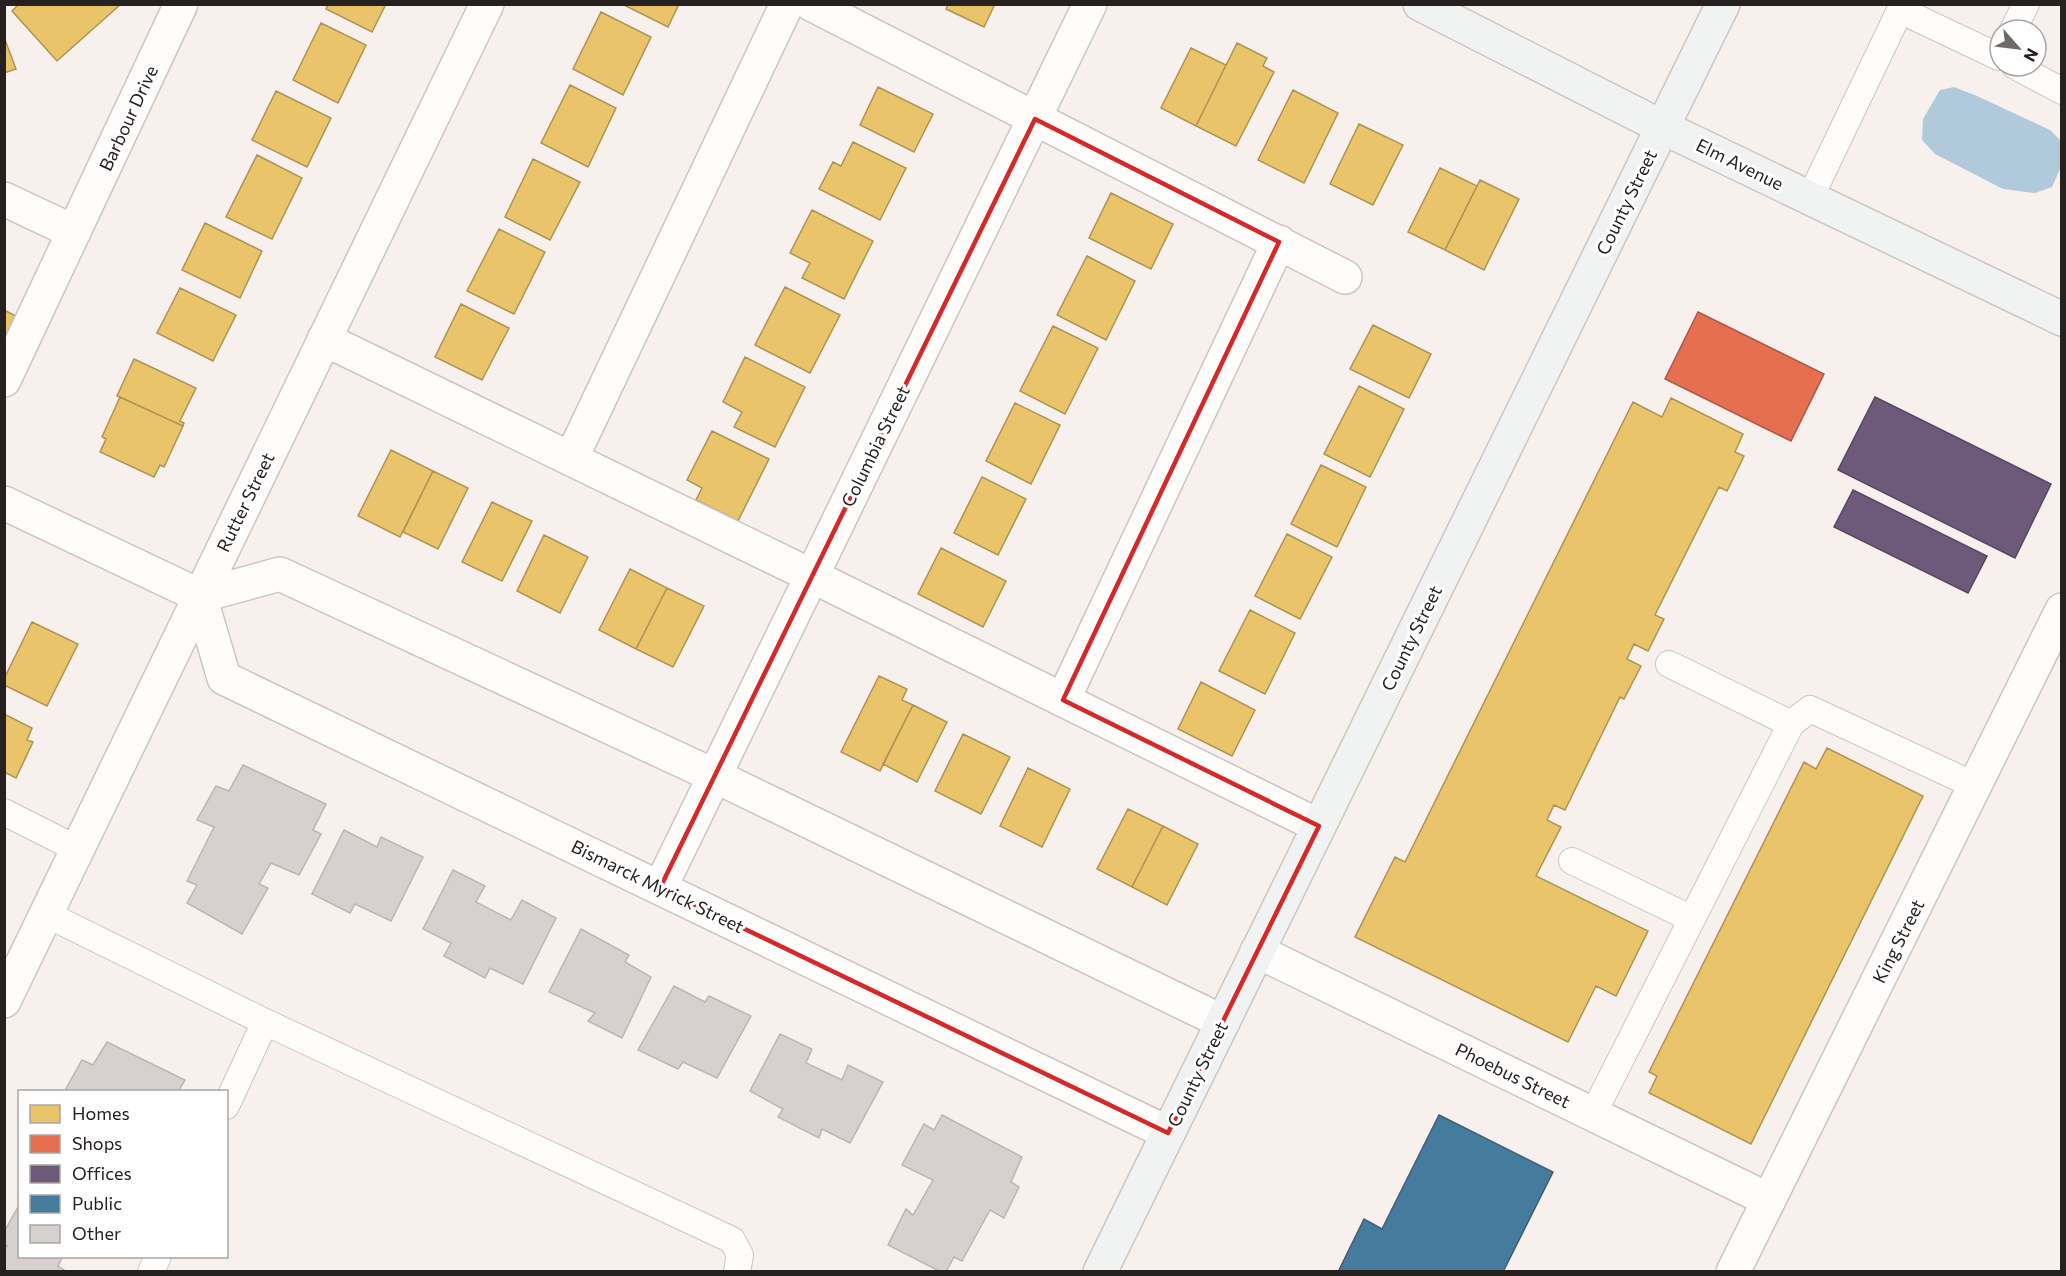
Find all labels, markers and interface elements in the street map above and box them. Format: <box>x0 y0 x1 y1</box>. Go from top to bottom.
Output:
north arrow <box>1988 18 2048 78</box>
text: N <box>2020 46 2043 65</box>
street label: Barbour Drive <box>94 62 162 174</box>
street label: Elm Avenue <box>1693 133 1787 195</box>
street label: County Street <box>1591 146 1661 258</box>
street label: Columbia Street <box>836 382 914 510</box>
street label: Rutter Street <box>212 449 278 555</box>
street label: County Street <box>1376 582 1446 694</box>
street label: Bismarck Myrick Street <box>568 835 748 937</box>
street label: King Street <box>1868 895 1928 987</box>
street label: County Street <box>1162 1018 1232 1130</box>
street label: Phoebus Street <box>1452 1038 1574 1112</box>
legend <box>18 1090 228 1258</box>
text: Homes <box>72 1102 130 1124</box>
text: Shops <box>72 1132 122 1154</box>
text: Offices <box>72 1162 132 1184</box>
text: Public <box>72 1192 122 1214</box>
text: Other <box>72 1222 121 1244</box>

